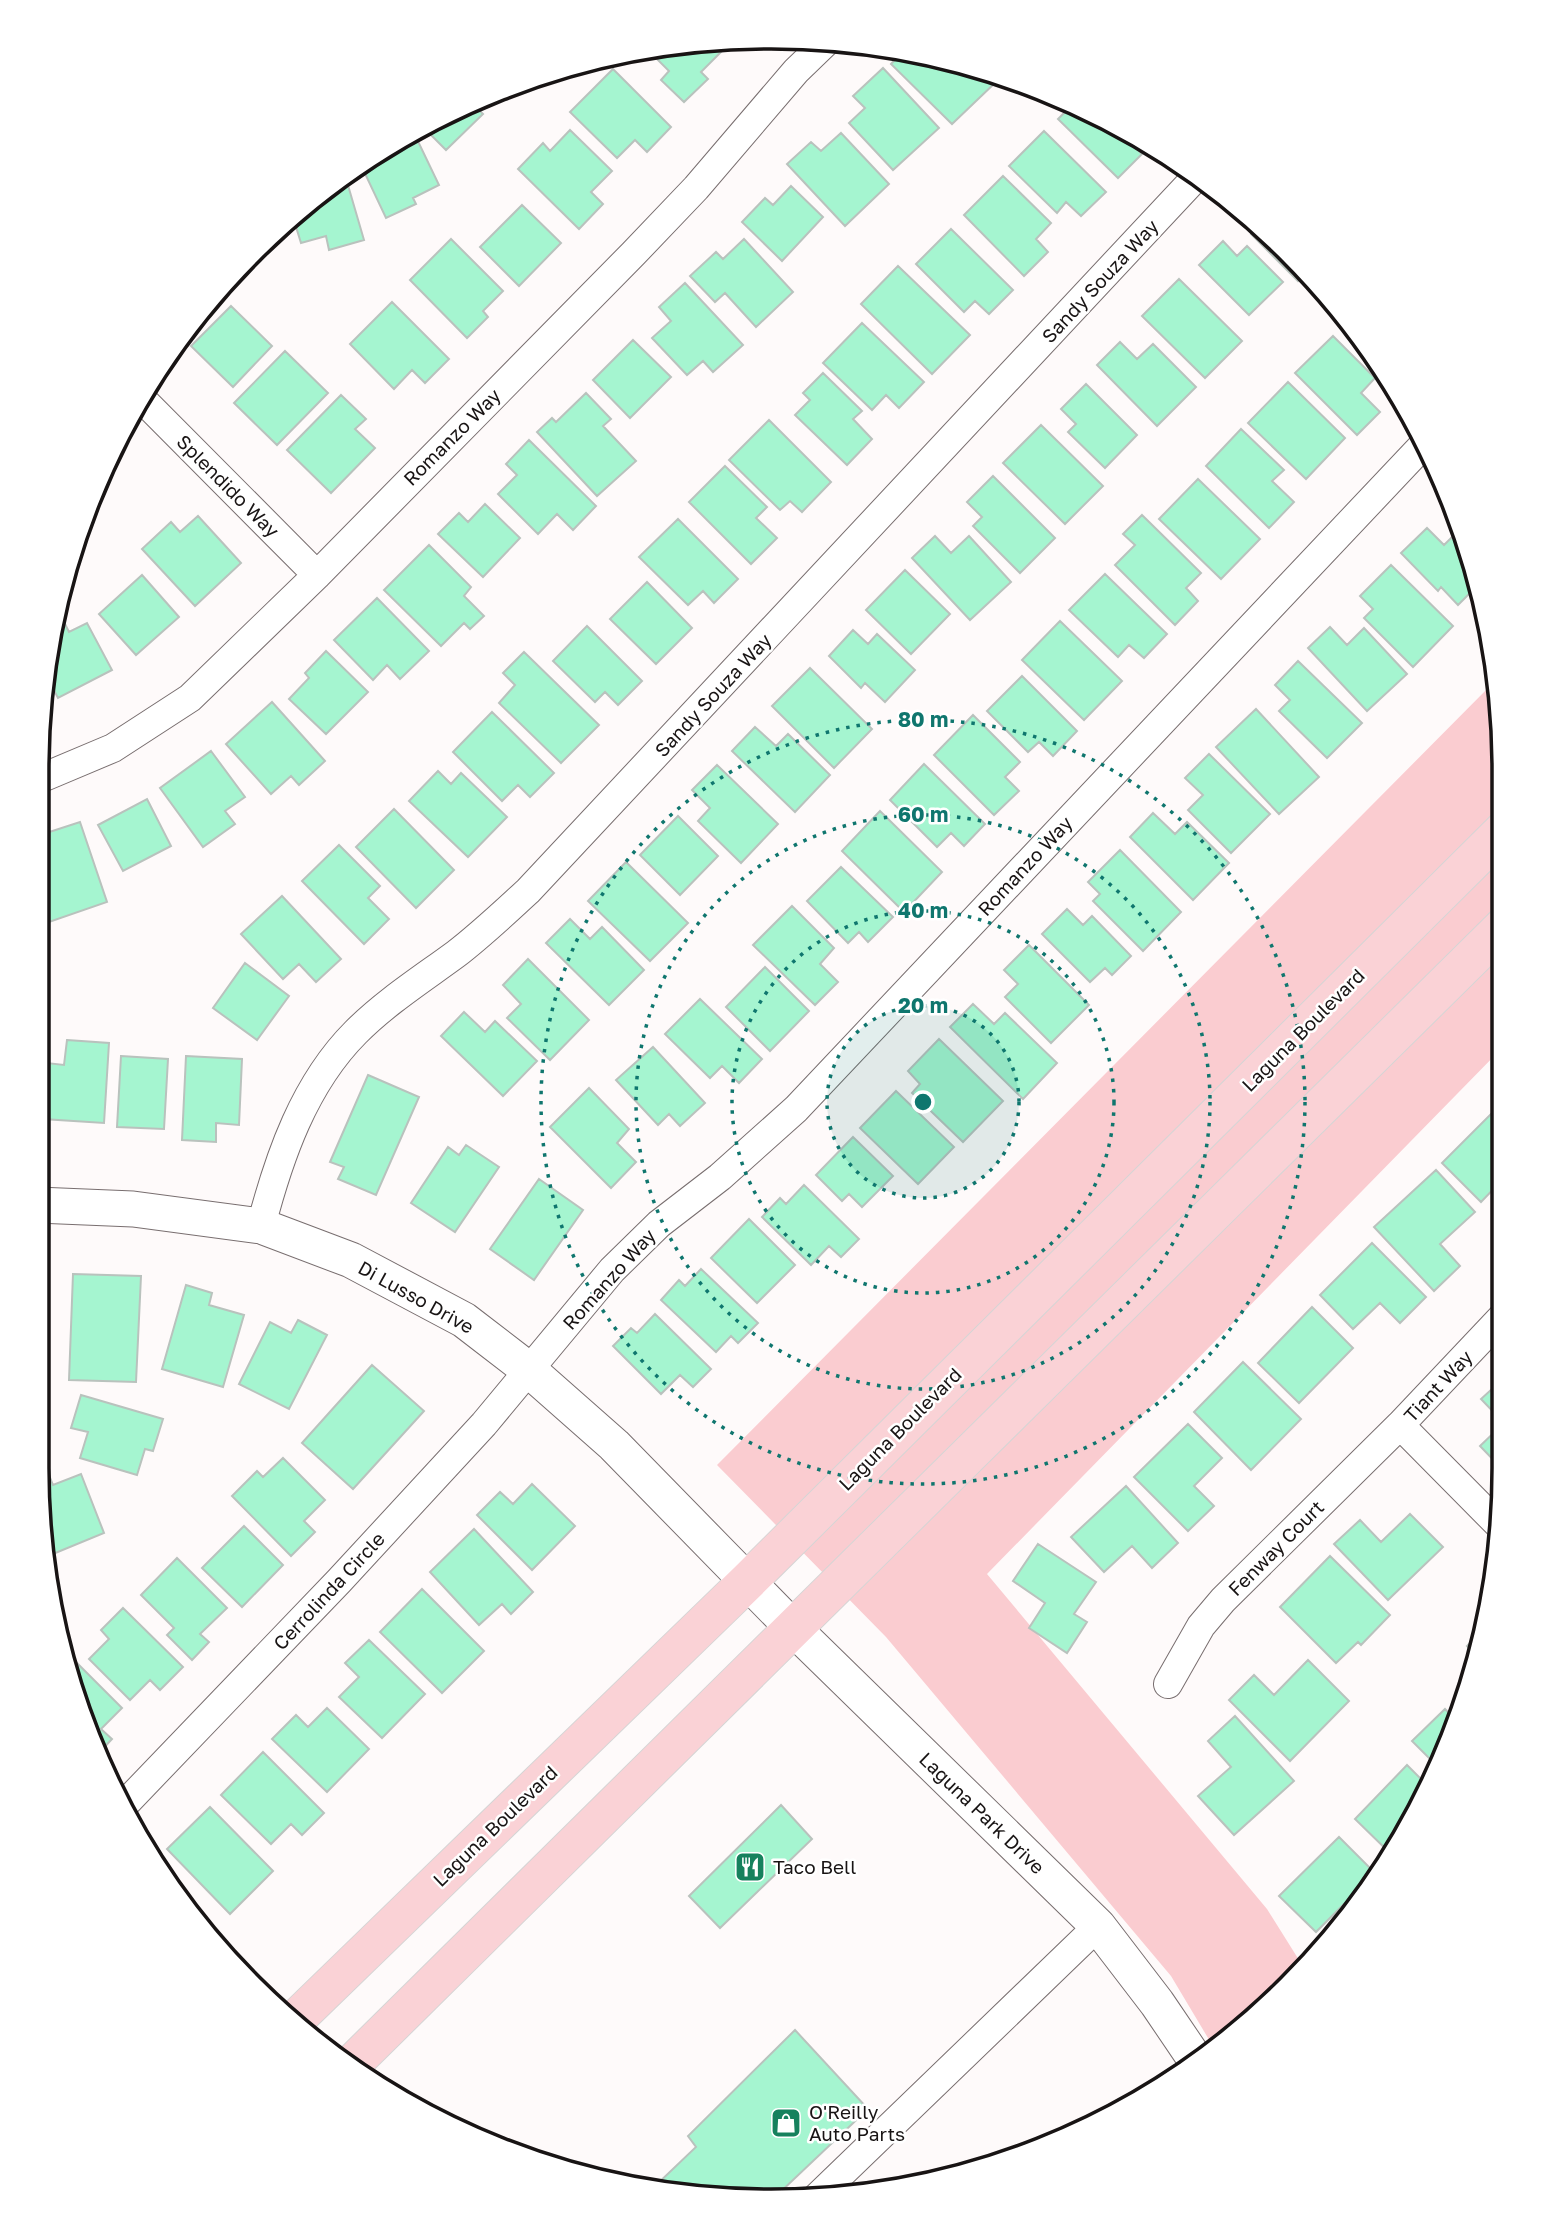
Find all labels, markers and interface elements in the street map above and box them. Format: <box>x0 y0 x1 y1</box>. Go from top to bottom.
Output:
street label: Sandy Souza Way <box>1037 214 1163 347</box>
street label: Romanzo Way <box>398 383 505 490</box>
street label: Splendido Way <box>172 430 285 542</box>
street label: Sandy Souza Way <box>650 628 776 761</box>
text: 80 m <box>898 706 948 732</box>
text: 60 m <box>898 801 948 827</box>
street label: Romanzo Way <box>973 811 1077 920</box>
text: 40 m <box>898 897 948 923</box>
street label: Laguna Boulevard <box>1237 964 1369 1096</box>
text: 20 m <box>898 992 948 1018</box>
centre of rings <box>911 1090 935 1114</box>
street label: Romanzo Way <box>557 1223 660 1334</box>
street label: Di Lusso Drive <box>354 1255 478 1338</box>
street label: Tiant Way <box>1399 1345 1477 1426</box>
street label: Laguna Boulevard <box>834 1363 966 1495</box>
street label: Fenway Court <box>1223 1495 1328 1600</box>
street label: Cerrolinda Circle <box>268 1527 389 1654</box>
street label: Laguna Park Drive <box>915 1747 1050 1878</box>
street label: Laguna Boulevard <box>428 1760 562 1891</box>
restaurant icon: Taco Bell <box>733 1850 767 1884</box>
place label: Taco Bell <box>773 1855 856 1878</box>
place label: O'Reilly Auto Parts <box>809 2100 905 2145</box>
shop icon: O'Reilly Auto Parts <box>769 2106 803 2140</box>

